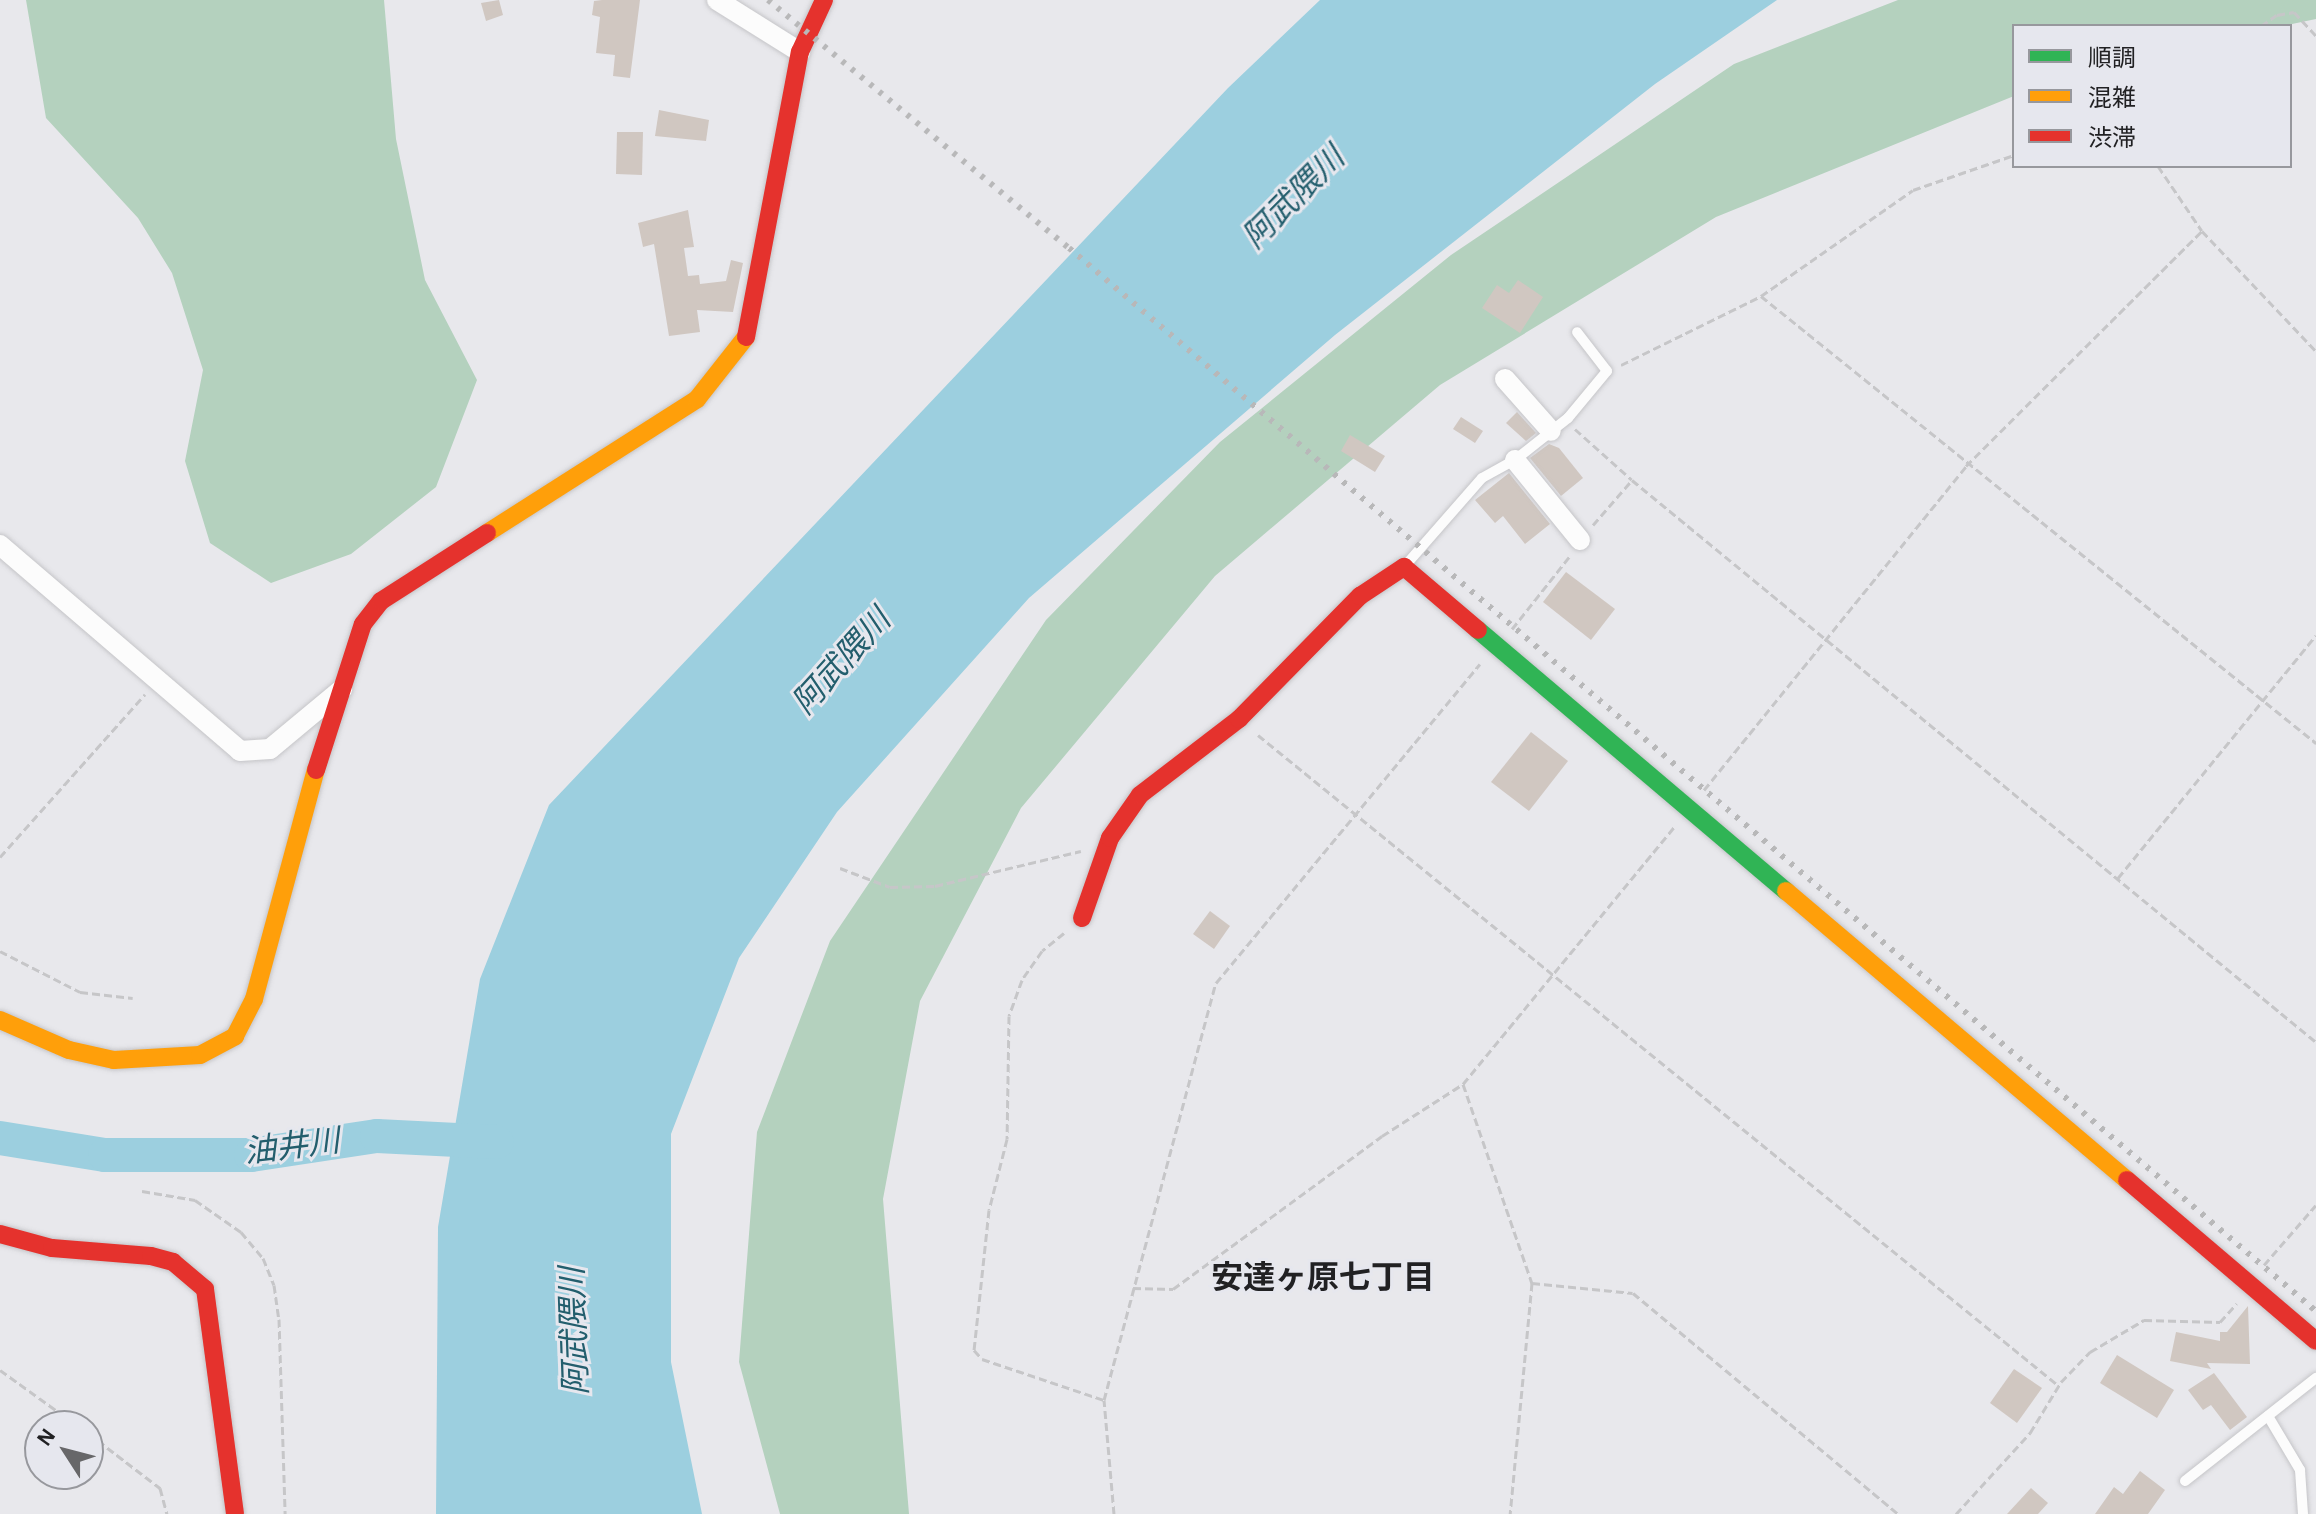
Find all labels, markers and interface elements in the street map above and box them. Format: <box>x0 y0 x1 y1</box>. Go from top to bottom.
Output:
legend <box>2012 24 2292 168</box>
text: 順調 <box>2088 47 2136 71</box>
text: 混雑 <box>2088 87 2136 111</box>
text: 渋滞 <box>2088 127 2136 151</box>
water label: 阿武隈川 <box>1235 139 1353 257</box>
water label: 阿武隈川 <box>785 602 899 722</box>
water label: 油井川 <box>242 1122 342 1172</box>
district label: 安達ヶ原七丁目 <box>1211 1259 1435 1297</box>
water label: 阿武隈川 <box>554 1266 596 1396</box>
north arrow <box>24 1410 104 1490</box>
text: N <box>33 1424 60 1450</box>

